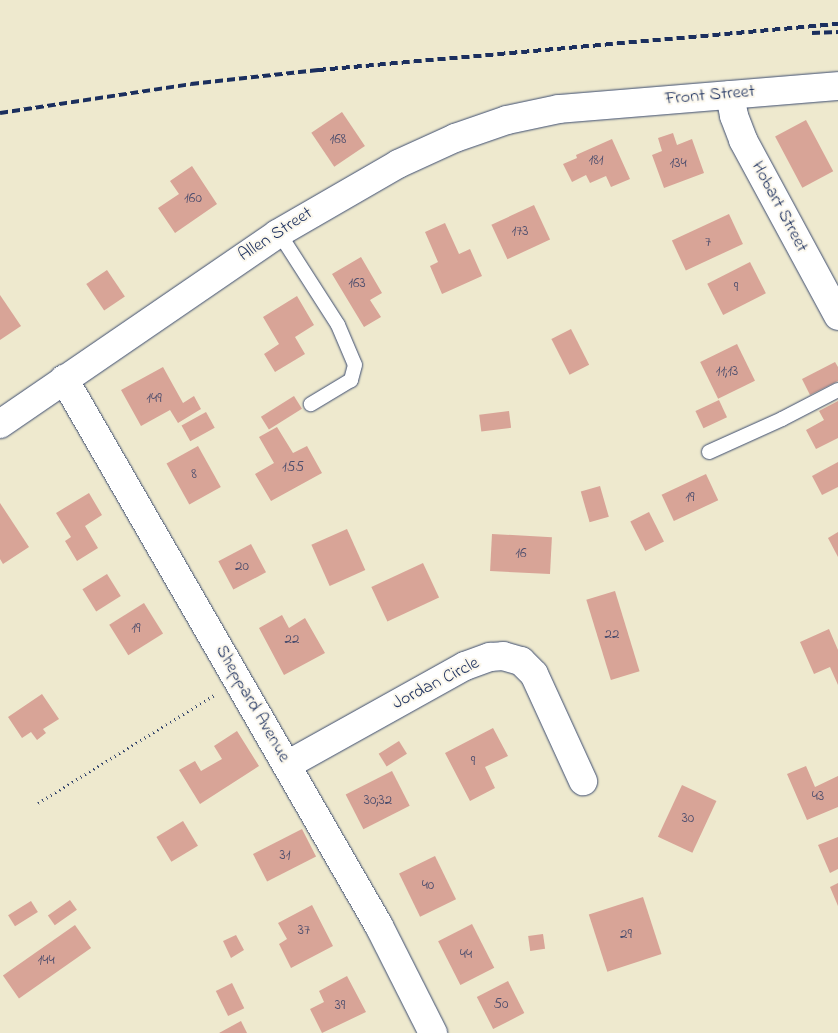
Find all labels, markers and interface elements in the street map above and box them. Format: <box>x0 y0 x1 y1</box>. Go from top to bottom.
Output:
street label: Front Street <box>664 81 756 111</box>
house number: 168 <box>330 131 346 149</box>
house number: 181 <box>588 152 604 170</box>
house number: 134 <box>669 155 687 173</box>
street label: Hobart Street <box>746 158 812 256</box>
house number: 160 <box>184 190 202 208</box>
street label: Allen Street <box>235 203 317 267</box>
house number: 173 <box>511 223 529 241</box>
house number: 7 <box>705 234 711 252</box>
house number: 163 <box>348 275 366 293</box>
house number: 9 <box>734 279 738 297</box>
house number: 11;13 <box>716 363 738 381</box>
house number: 149 <box>146 390 162 408</box>
house number: 155 <box>282 459 304 477</box>
house number: 8 <box>191 466 197 484</box>
house number: 19 <box>685 489 695 507</box>
house number: 16 <box>515 545 527 563</box>
house number: 20 <box>235 558 249 576</box>
house number: 19 <box>131 620 141 638</box>
house number: 22 <box>605 626 619 644</box>
house number: 22 <box>285 631 299 649</box>
street label: Sheppard Avenue <box>210 642 294 766</box>
street label: Jordan Circle <box>389 653 483 715</box>
house number: 9 <box>471 753 475 771</box>
house number: 43 <box>812 788 824 806</box>
house number: 30;32 <box>364 792 392 810</box>
house number: 30 <box>682 810 694 828</box>
house number: 31 <box>280 847 290 865</box>
house number: 40 <box>422 877 434 895</box>
house number: 37 <box>298 922 310 940</box>
house number: 29 <box>620 926 632 944</box>
house number: 44 <box>460 946 472 964</box>
house number: 144 <box>37 952 55 970</box>
house number: 50 <box>493 996 509 1014</box>
house number: 39 <box>335 997 345 1015</box>

